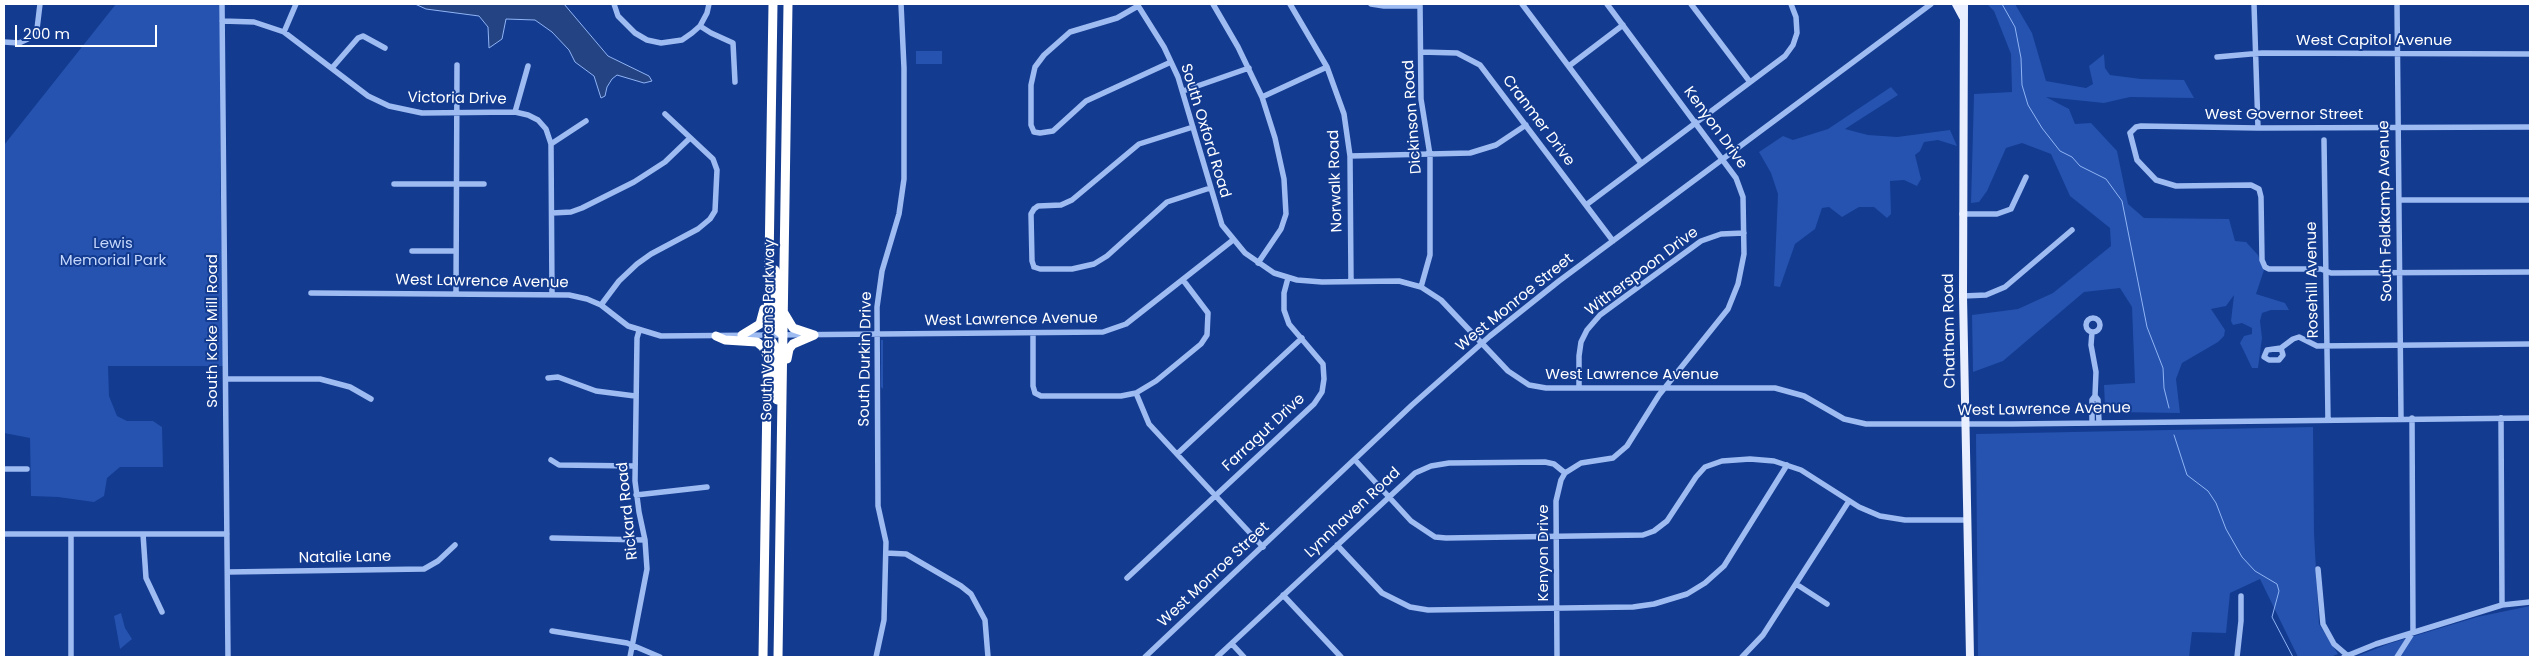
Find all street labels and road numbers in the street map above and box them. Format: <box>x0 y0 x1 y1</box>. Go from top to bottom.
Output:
street label: West Capitol Avenue <box>2296 32 2452 50</box>
street label: Dickinson Road <box>1400 59 1426 175</box>
street label: South Oxford Road <box>1176 62 1234 200</box>
street label: Cranmer Drive <box>1498 72 1578 170</box>
street label: Kenyon Drive <box>1679 83 1751 173</box>
street label: Victoria Drive <box>407 89 507 109</box>
street label: West Governor Street <box>2205 106 2363 124</box>
street label: South Feldkamp Avenue <box>2375 120 2397 302</box>
street label: Norwalk Road <box>1325 129 1347 233</box>
street label: Rosehill Avenue <box>2303 221 2323 339</box>
street label: Witherspoon Drive <box>1582 224 1702 320</box>
street label: South Veterans Parkway <box>758 239 780 421</box>
street label: West Monroe Street <box>1453 250 1577 356</box>
street label: South Koke Mill Road <box>204 254 222 408</box>
street label: West Lawrence Avenue <box>395 271 569 293</box>
street label: Chatham Road <box>1940 273 1960 389</box>
street label: South Durkin Drive <box>856 291 876 427</box>
street label: West Lawrence Avenue <box>924 309 1098 331</box>
street label: West Lawrence Avenue <box>1545 366 1719 384</box>
street label: Farragut Drive <box>1219 390 1309 476</box>
street label: West Lawrence Avenue <box>1957 399 2131 421</box>
street label: Rickard Road <box>614 461 642 561</box>
street label: Lynnhaven Road <box>1301 464 1405 562</box>
street label: Kenyon Drive <box>1535 504 1553 602</box>
street label: West Monroe Street <box>1155 519 1273 631</box>
street label: Natalie Lane <box>299 548 391 568</box>

